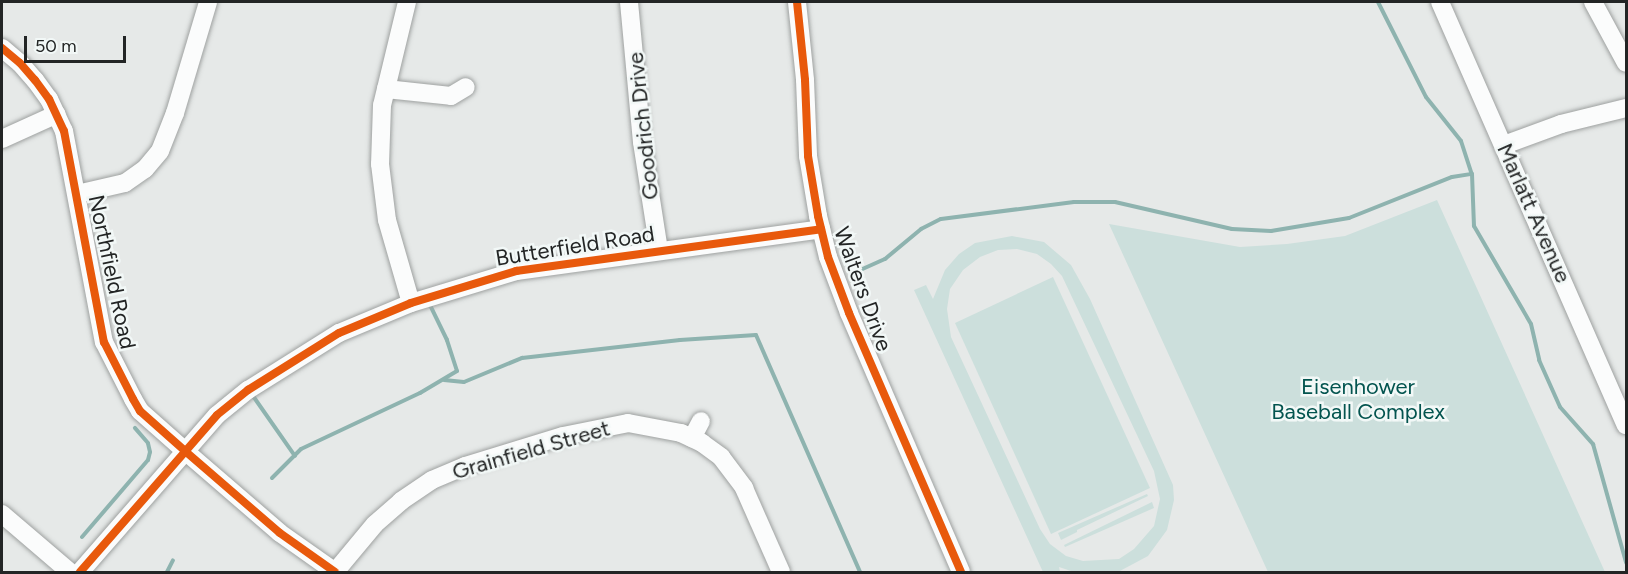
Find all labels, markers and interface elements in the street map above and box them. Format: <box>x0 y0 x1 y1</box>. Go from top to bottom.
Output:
scale bar <box>27 24 129 62</box>
text: 50 m <box>35 35 77 57</box>
street label: Goodrich Drive <box>622 51 664 201</box>
street label: Marlatt Avenue <box>1491 139 1577 287</box>
street label: Northfield Road <box>83 193 141 351</box>
street label: Butterfield Road <box>494 220 656 272</box>
street label: Walters Drive <box>828 223 898 355</box>
park label: Eisenhower Baseball Complex <box>1271 373 1445 424</box>
street label: Grainfield Street <box>449 415 613 485</box>

